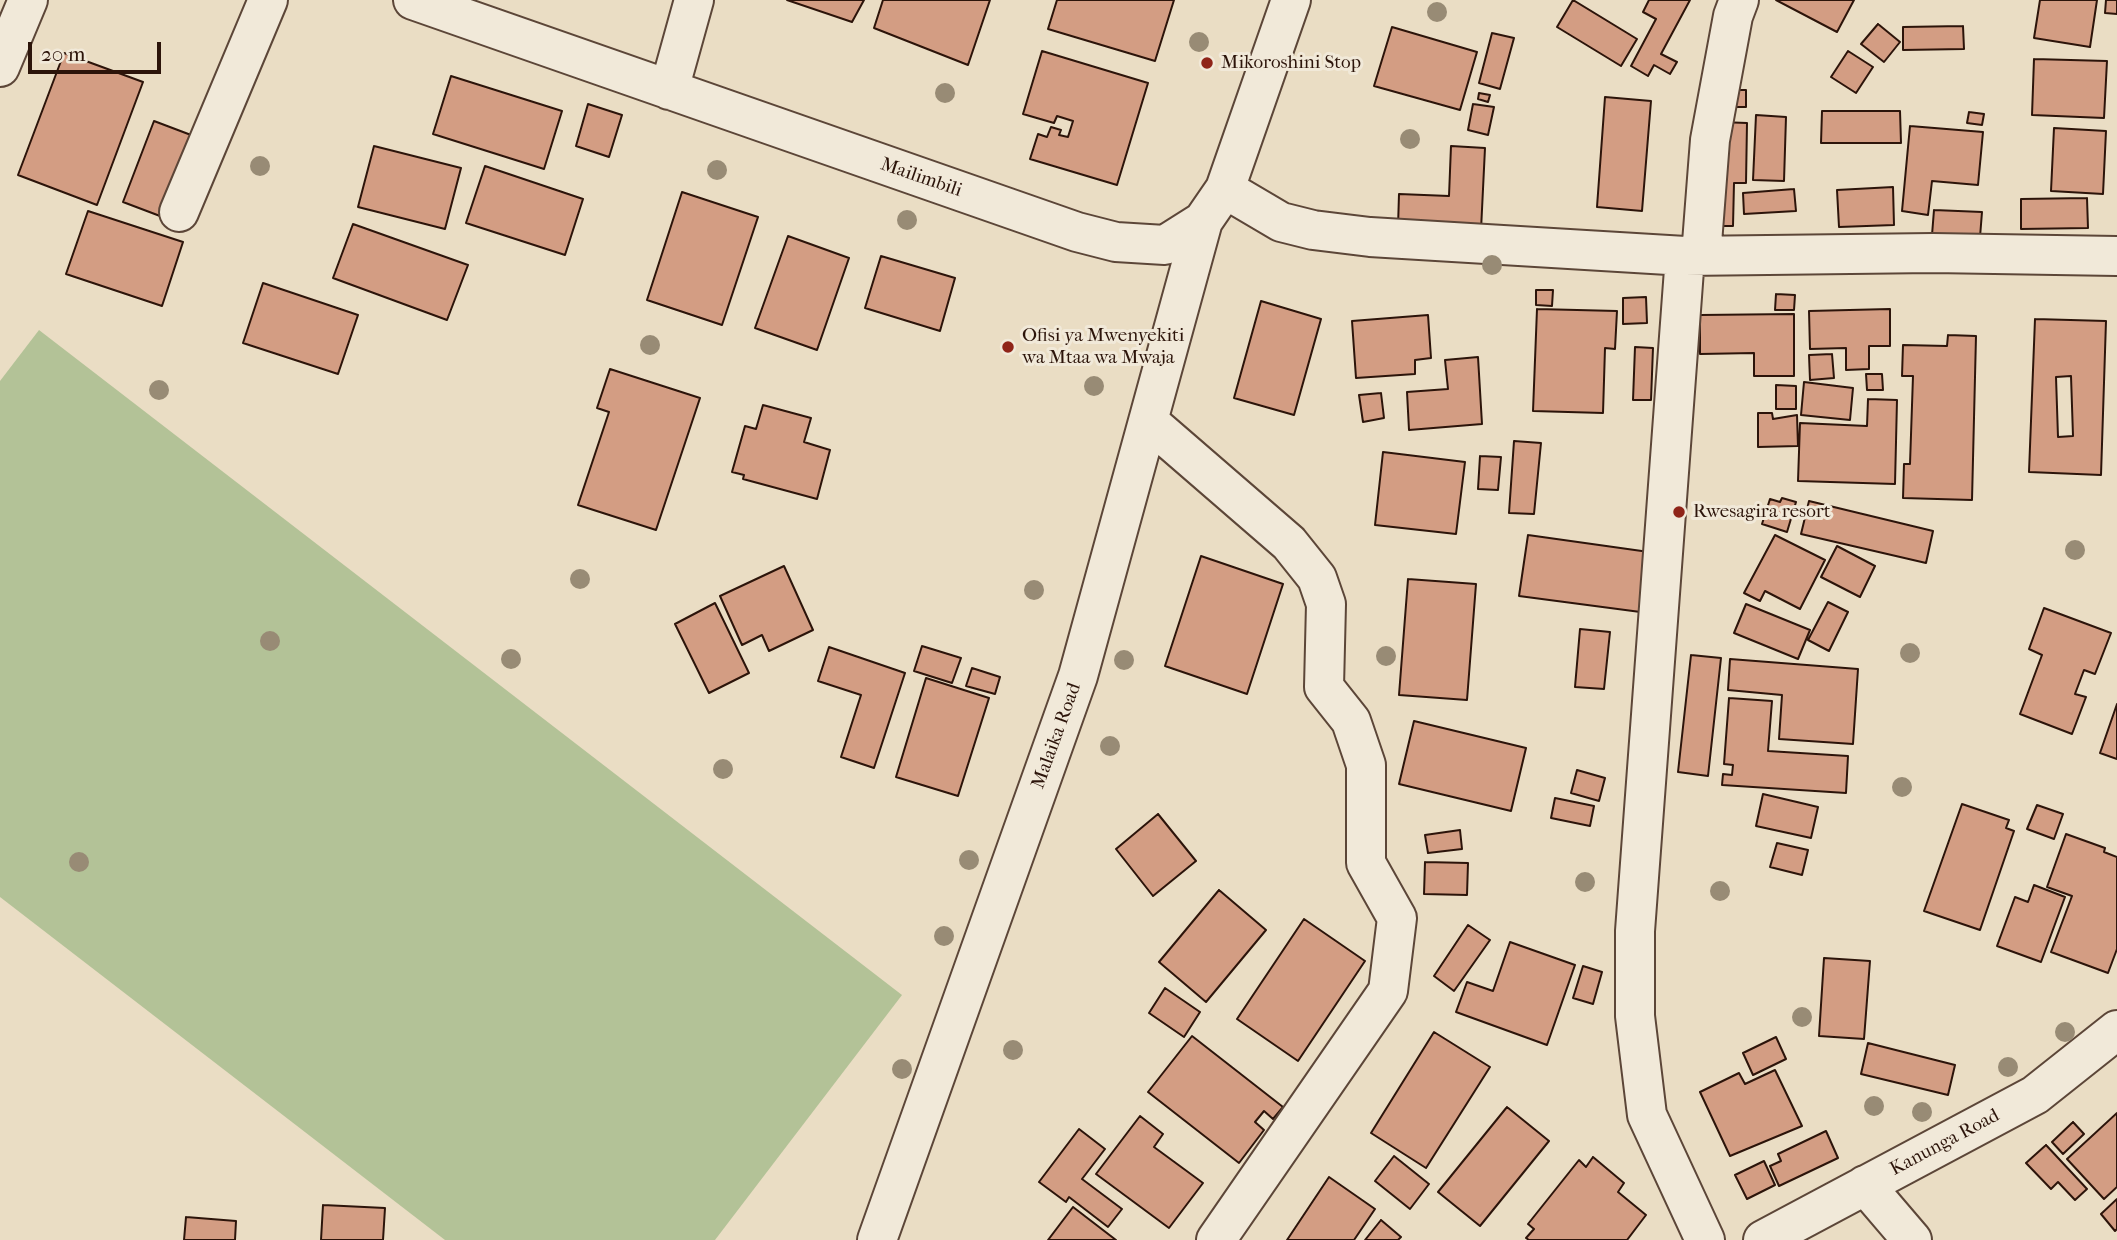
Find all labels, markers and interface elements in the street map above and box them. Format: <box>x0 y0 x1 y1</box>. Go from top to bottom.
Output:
scale bar <box>32 28 164 72</box>
text: 20 m <box>41 42 85 66</box>
place label: Mikoroshini Stop <box>1221 52 1361 74</box>
marker: Mikoroshini Stop <box>1199 55 1215 71</box>
street label: Mailimbili <box>877 153 965 203</box>
place label: Ofisi ya Mwenyekiti wa Mtaa wa Mwaja <box>1022 325 1184 369</box>
marker: Ofisi ya Mwenyekiti wa Mtaa wa Mwaja <box>1000 339 1016 355</box>
place label: Rwesagira resort <box>1693 501 1831 523</box>
marker: Rwesagira resort <box>1671 504 1687 520</box>
street label: Malaika Road <box>1027 680 1087 792</box>
street label: Kanunga Road <box>1886 1105 2004 1181</box>

